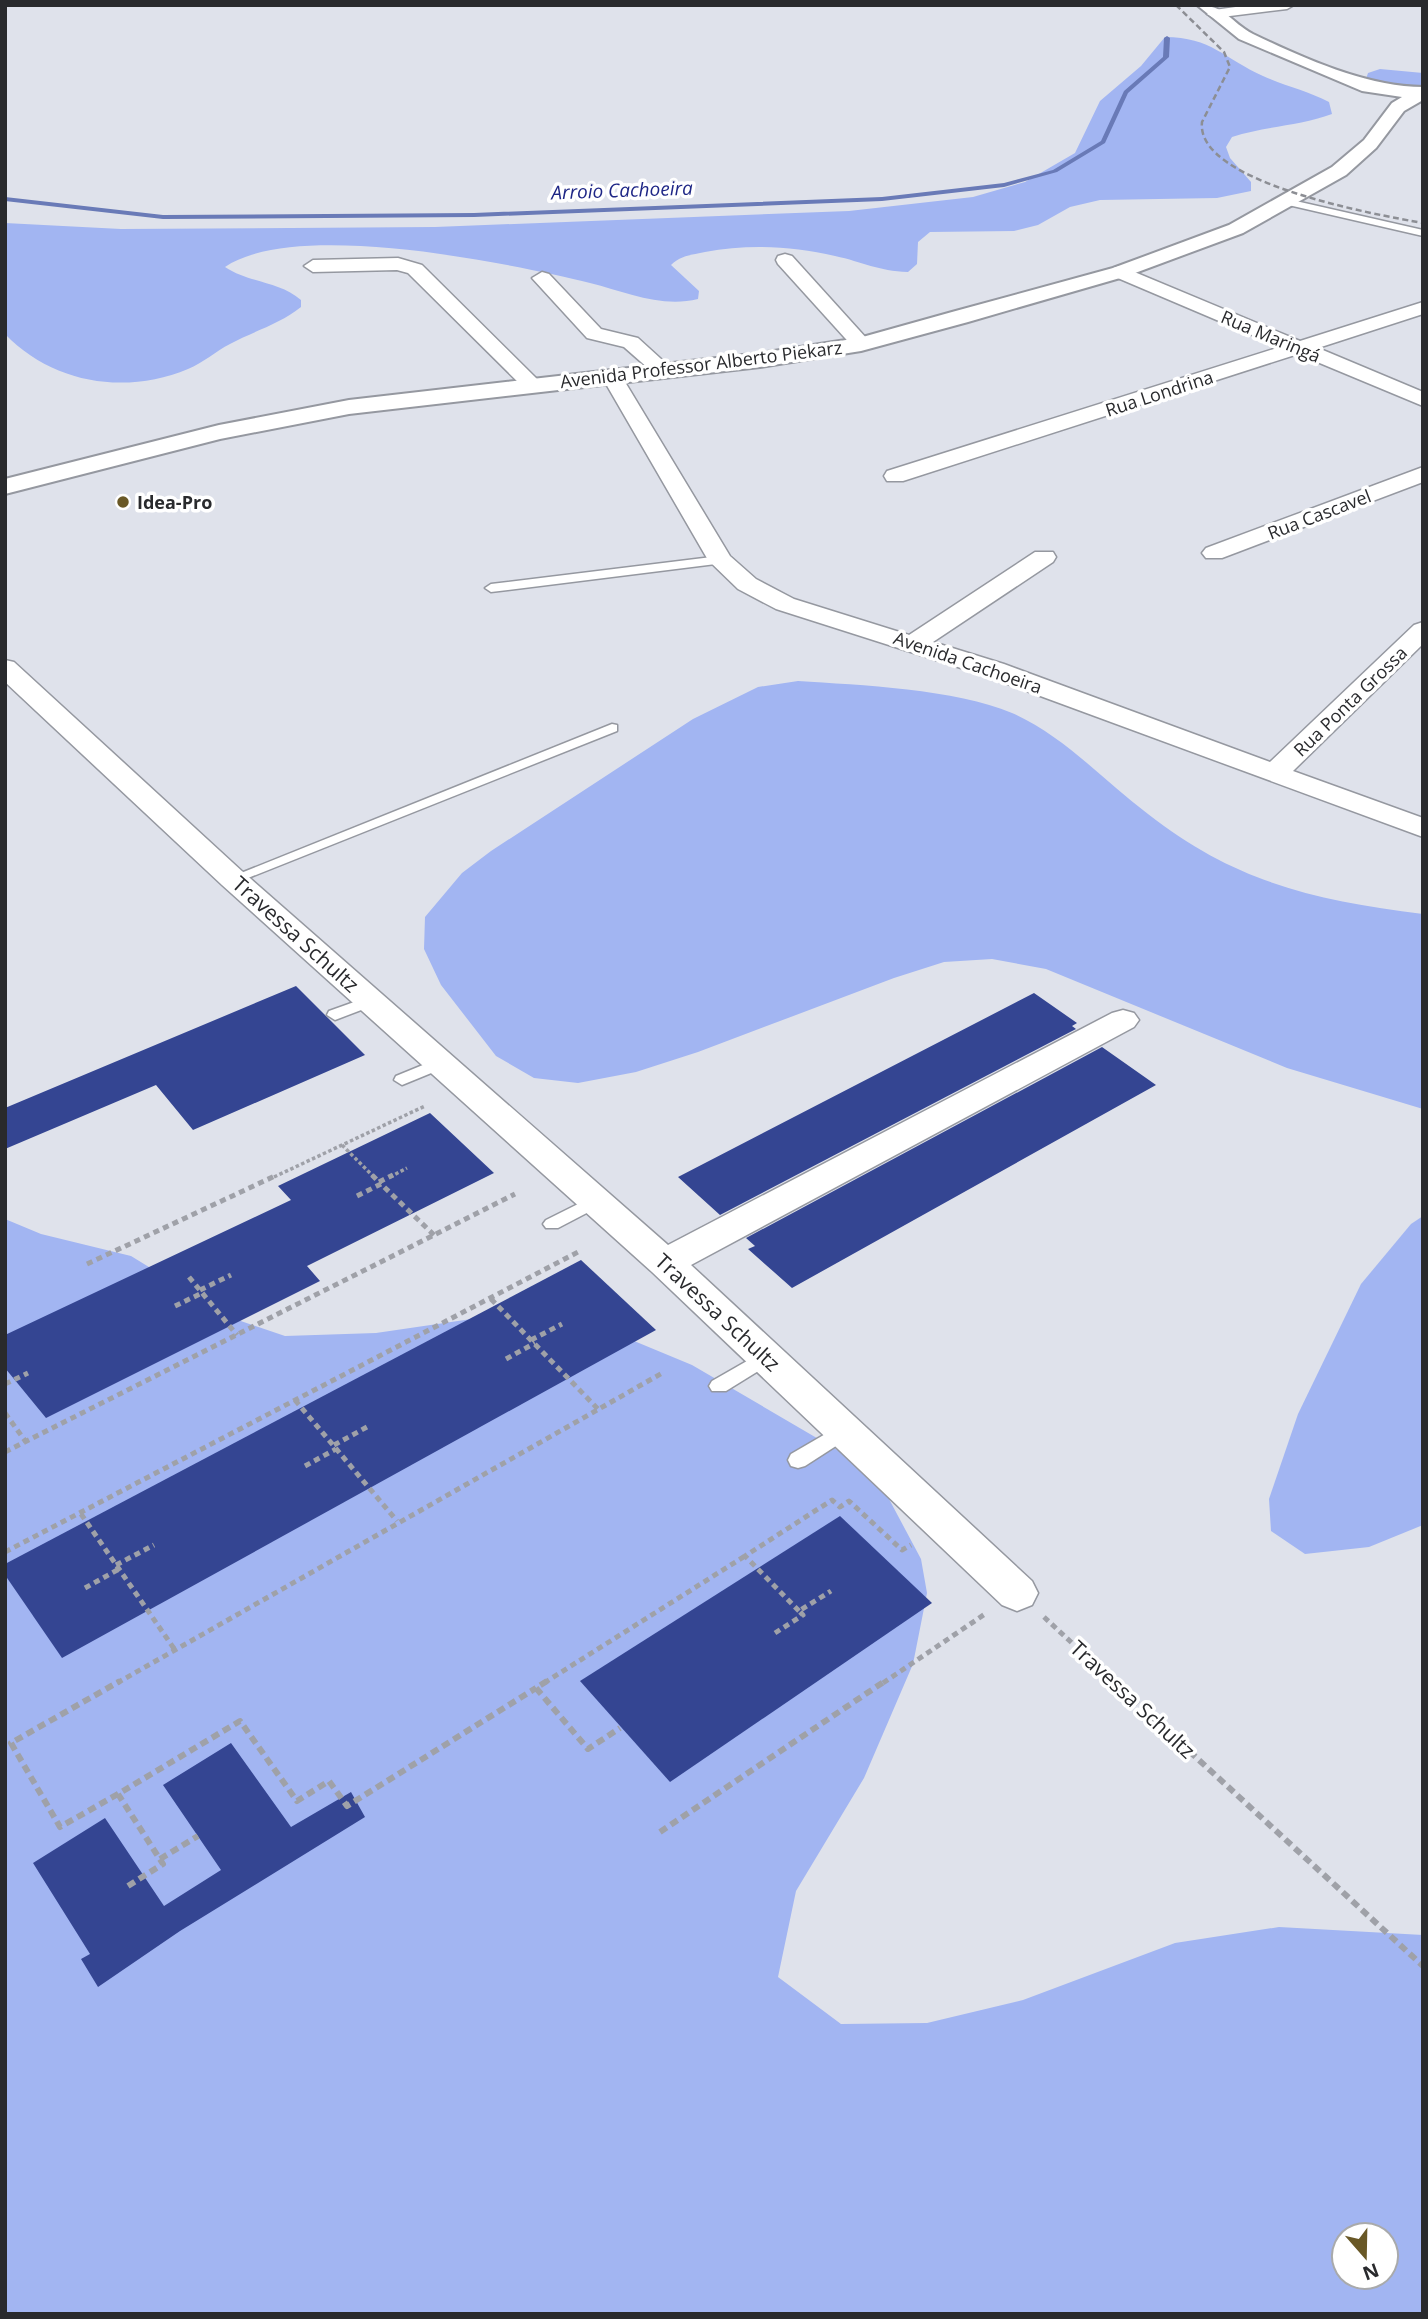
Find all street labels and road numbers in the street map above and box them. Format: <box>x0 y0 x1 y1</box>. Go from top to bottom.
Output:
street label: Rua Maringá <box>1218 304 1324 368</box>
street label: Avenida Professor Alberto Piekarz <box>559 335 843 393</box>
street label: Rua Londrina <box>1102 364 1216 422</box>
street label: Rua Cascavel <box>1264 483 1374 545</box>
street label: Avenida Cachoeira <box>891 625 1045 699</box>
street label: Rua Ponta Grossa <box>1288 641 1412 761</box>
street label: Travessa Schultz <box>227 870 365 998</box>
street label: Travessa Schultz <box>650 1247 787 1377</box>
street label: Travessa Schultz <box>1065 1634 1202 1764</box>

